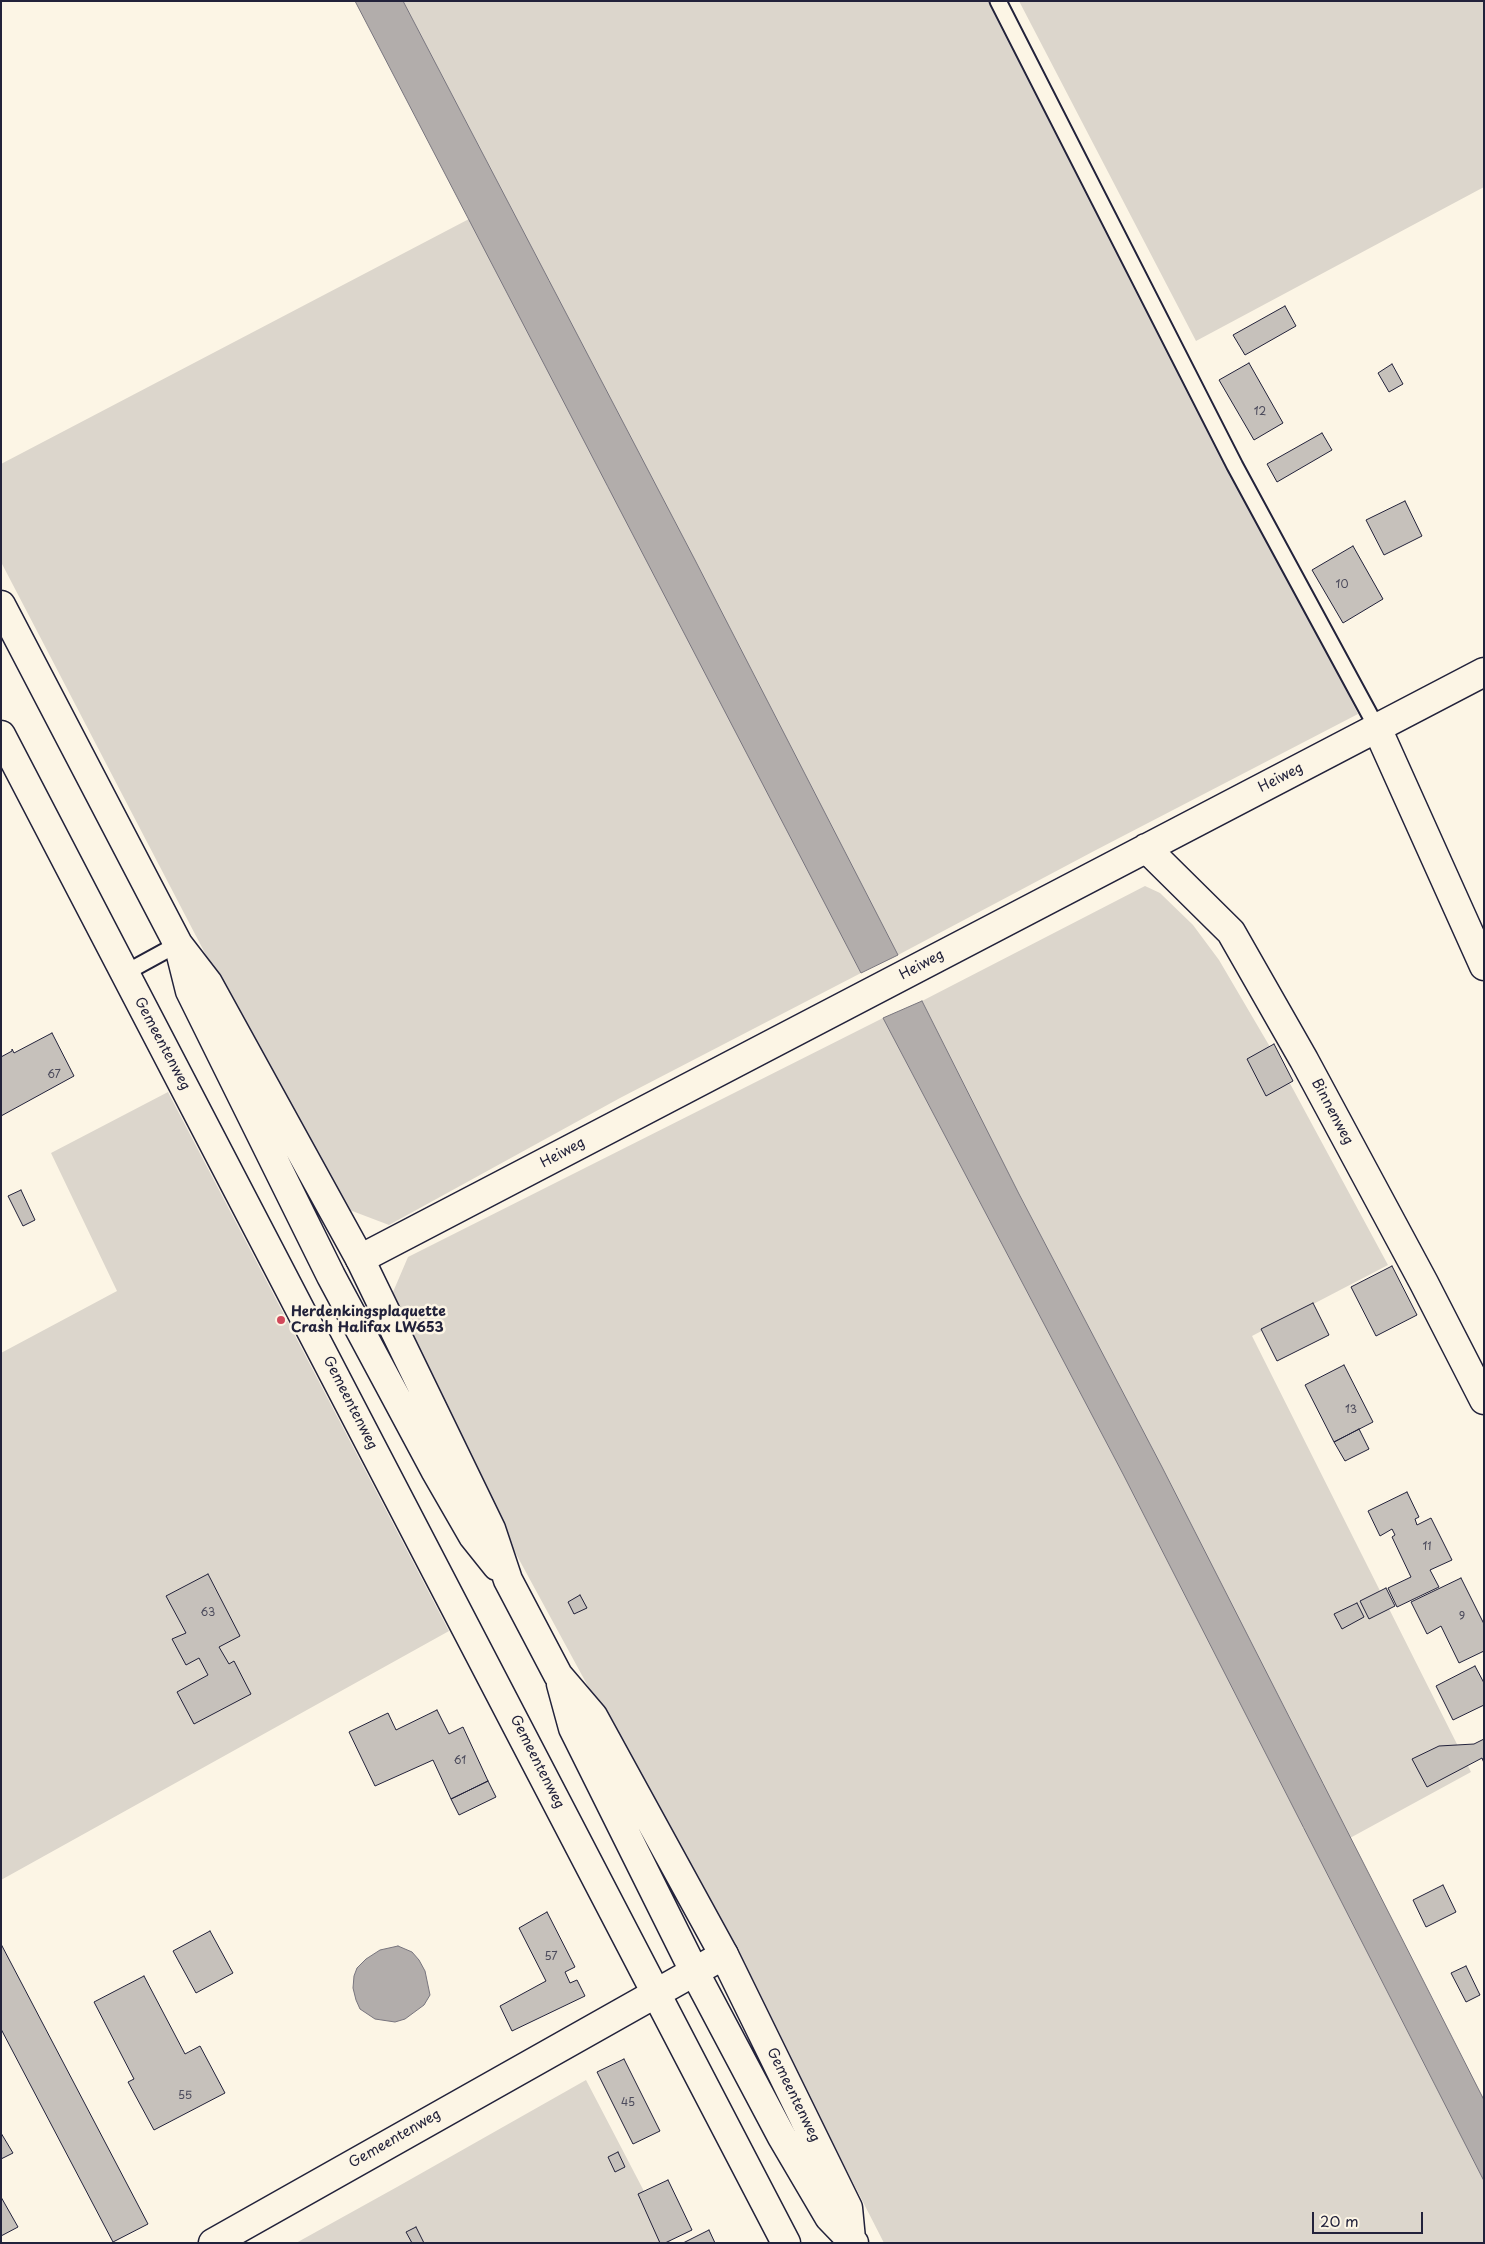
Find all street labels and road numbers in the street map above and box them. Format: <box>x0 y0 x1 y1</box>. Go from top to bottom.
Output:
street label: Heiweg <box>1256 760 1306 796</box>
street label: Heiweg <box>897 946 947 984</box>
street label: Gemeentenweg <box>130 995 194 1093</box>
street label: Binnenweg <box>1308 1076 1356 1148</box>
street label: Heiweg <box>538 1134 588 1172</box>
street label: Gemeentenweg <box>319 1353 381 1453</box>
street label: Gemeentenweg <box>506 1712 568 1812</box>
street label: Gemeentenweg <box>763 2045 823 2145</box>
street label: Gemeentenweg <box>346 2106 444 2172</box>

